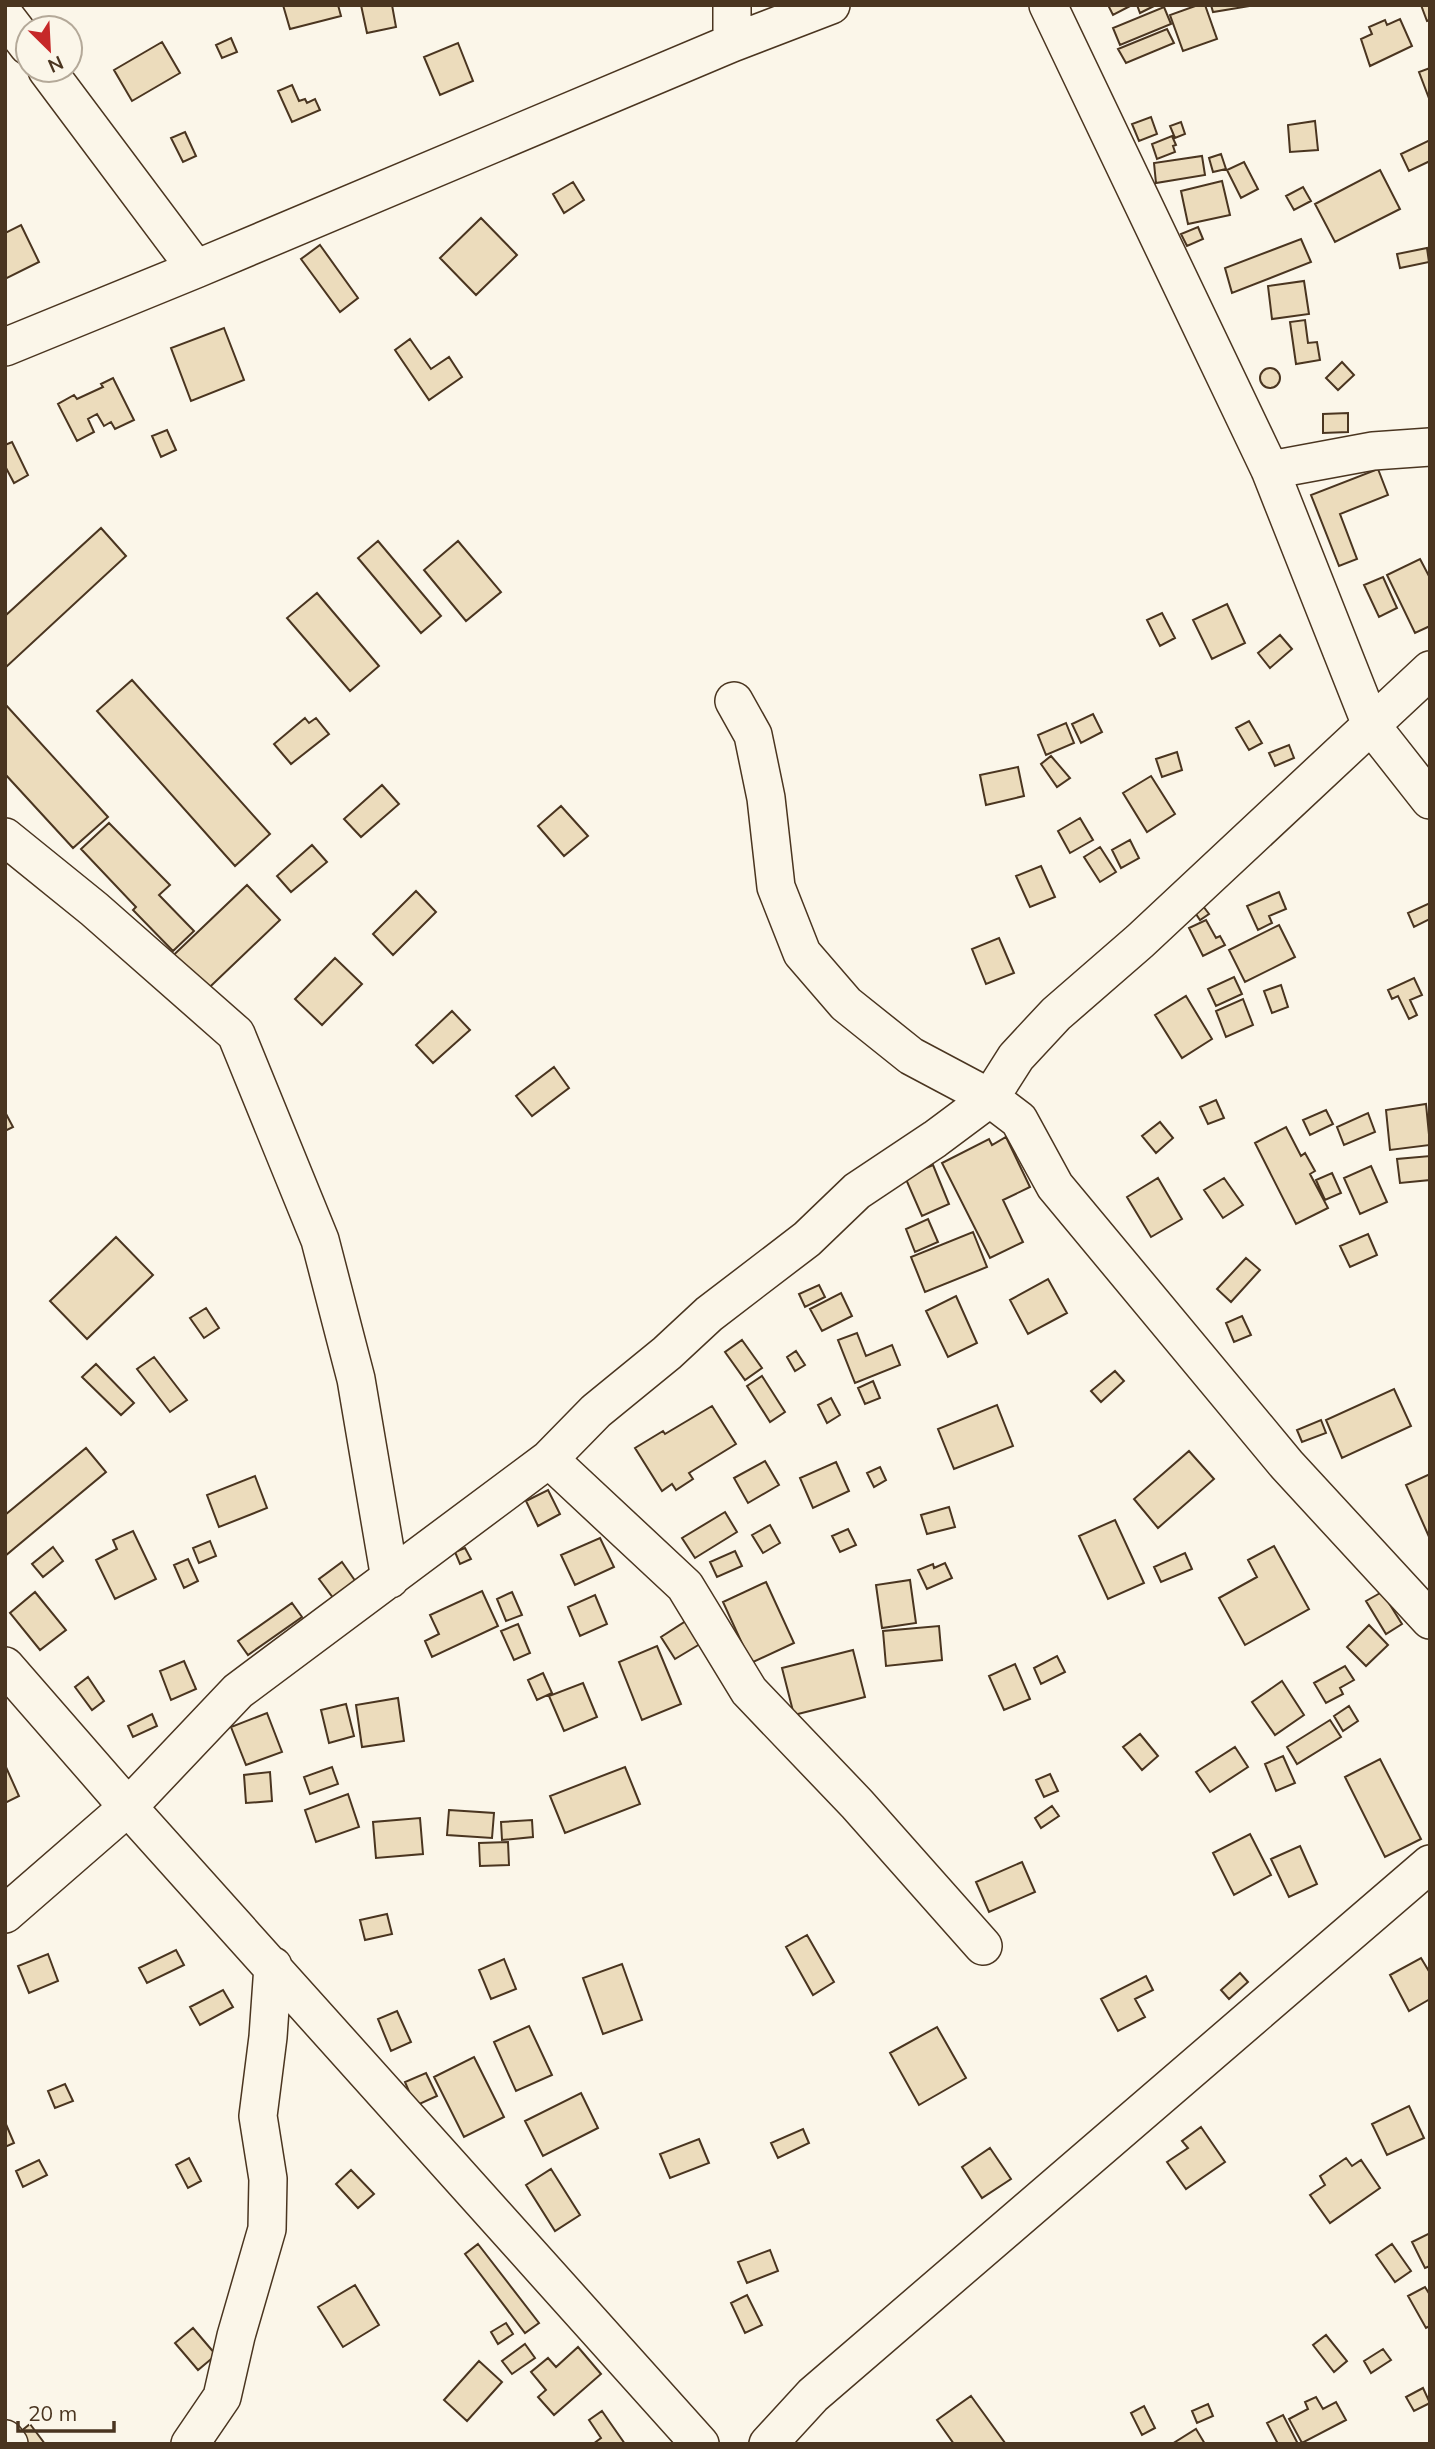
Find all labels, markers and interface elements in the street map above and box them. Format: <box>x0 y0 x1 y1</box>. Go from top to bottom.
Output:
north arrow <box>14 14 84 84</box>
text: N <box>44 51 67 78</box>
scale bar <box>18 2390 114 2434</box>
text: 20 m <box>28 2400 77 2426</box>

